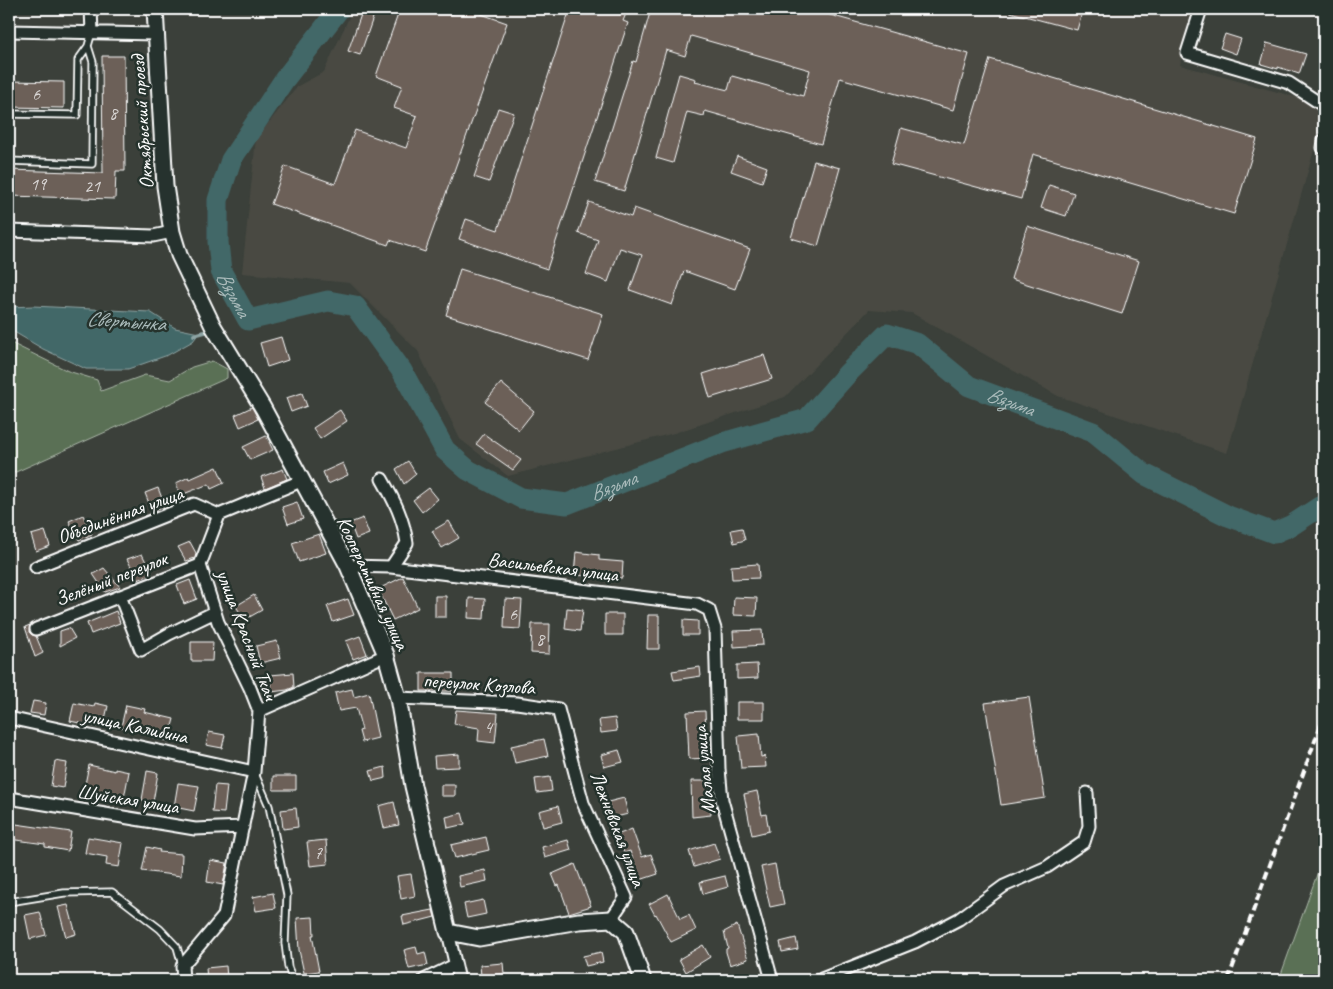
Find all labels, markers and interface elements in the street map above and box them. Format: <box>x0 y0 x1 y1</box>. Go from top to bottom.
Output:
street label: Октябрьский проезд <box>125 52 159 190</box>
house number: 6 <box>32 83 41 105</box>
house number: 8 <box>109 102 119 124</box>
house number: 19 <box>30 173 48 195</box>
house number: 21 <box>84 175 101 197</box>
water label: Вязьма <box>210 266 258 324</box>
water label: Свертынка <box>86 305 168 337</box>
water label: Вязьма <box>983 381 1040 423</box>
water label: Вязьма <box>586 464 643 507</box>
street label: Объединённая улица <box>54 480 188 549</box>
street label: Кооперативная улица <box>331 512 415 655</box>
street label: Зелёный переулок <box>51 546 172 612</box>
street label: Васильевская улица <box>486 547 622 588</box>
street label: улица Красный Ткач <box>210 565 284 706</box>
house number: 6 <box>509 603 518 625</box>
house number: 8 <box>536 628 546 650</box>
street label: переулок Козлова <box>422 668 537 700</box>
street label: улица Калибина <box>79 702 191 750</box>
house number: 4 <box>484 716 494 738</box>
street label: Малая улица <box>687 723 721 815</box>
street label: Лежневская улица <box>585 768 652 891</box>
street label: Шуйская улица <box>76 779 182 820</box>
house number: 7 <box>314 842 323 864</box>

